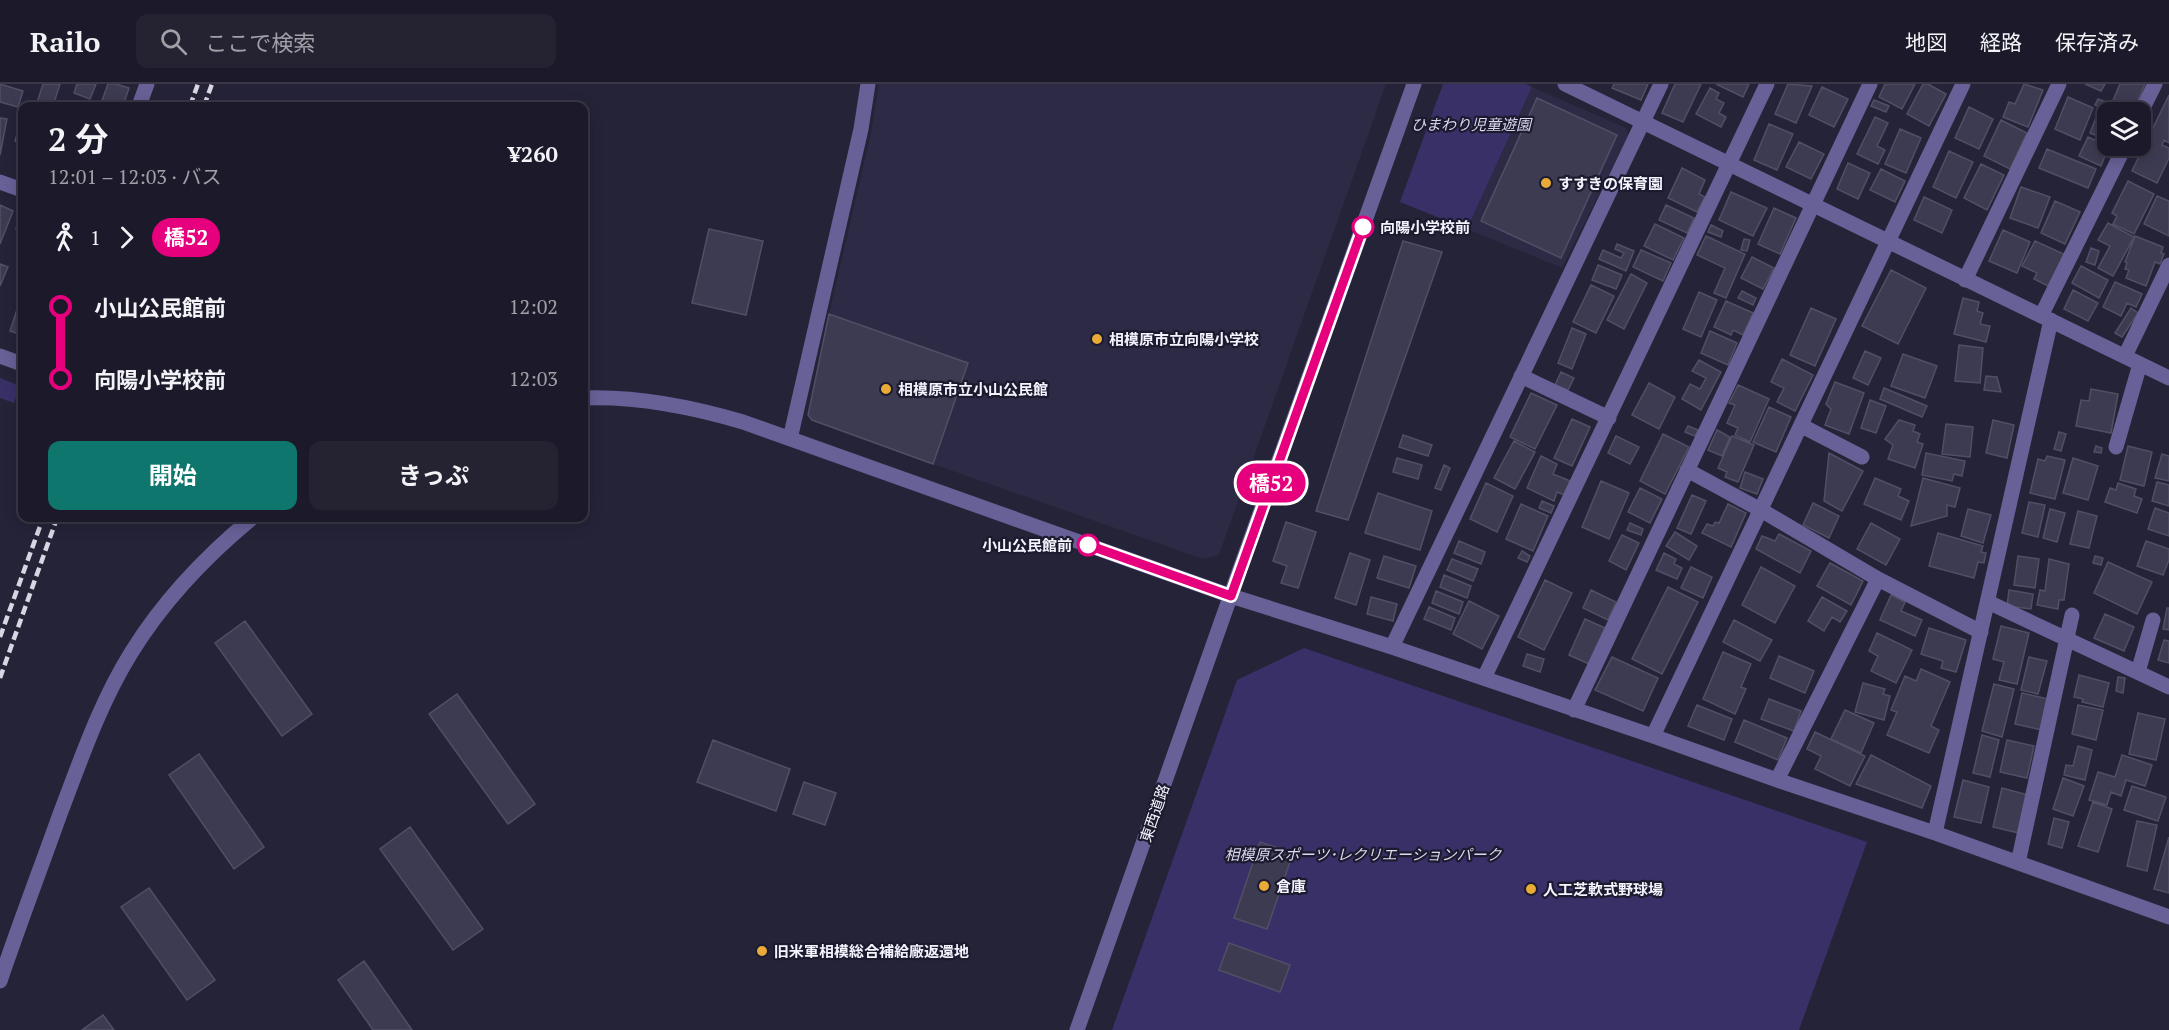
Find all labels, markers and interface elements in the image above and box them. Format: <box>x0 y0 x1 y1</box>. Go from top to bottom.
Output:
search box <box>136 14 556 68</box>
text: Railo <box>30 23 100 60</box>
icon: search <box>157 25 190 58</box>
text: ここで検索 <box>205 28 315 57</box>
text: 地図 <box>1905 28 1947 56</box>
text: 経路 <box>1980 28 2022 56</box>
text: 保存済み <box>2055 28 2139 56</box>
map controls <box>2097 102 2151 156</box>
button: layers <box>2097 102 2151 156</box>
park label: ひまわり児童遊園 <box>1411 114 1533 134</box>
text: 2 分 <box>48 117 109 160</box>
text: ¥260 <box>508 139 558 168</box>
text: 12:01 – 12:03 · バス <box>48 163 222 190</box>
place label: すすきの保育園 <box>1558 173 1663 193</box>
marker: すすきの保育園 <box>1539 176 1553 190</box>
marker: 向陽小学校前 <box>1352 216 1374 238</box>
place label: 向陽小学校前 <box>1380 217 1470 237</box>
icon: walk <box>48 221 81 254</box>
icon: forward <box>110 221 143 254</box>
text: 橋52 <box>164 223 208 251</box>
text: 1 <box>90 224 101 251</box>
text: 小山公民館前 <box>94 293 226 322</box>
text: 12:02 <box>509 293 558 320</box>
place label: 相模原市立向陽小学校 <box>1109 329 1259 349</box>
marker: 相模原市立向陽小学校 <box>1090 332 1104 346</box>
text: 向陽小学校前 <box>94 365 226 394</box>
text: 12:03 <box>509 365 558 392</box>
place label: 相模原市立小山公民館 <box>898 379 1048 399</box>
marker: 相模原市立小山公民館 <box>879 382 893 396</box>
button: 開始 <box>48 441 297 510</box>
button: きっぷ <box>309 441 558 510</box>
line badge: 橋52 <box>1236 464 1306 502</box>
text: 橋52 <box>1249 469 1293 497</box>
marker: 小山公民館前 <box>1077 534 1099 556</box>
place label: 小山公民館前 <box>982 535 1072 555</box>
street label: 東西道路 <box>1135 781 1173 845</box>
park label: 相模原スポーツ･レクリエーションパーク <box>1225 844 1502 864</box>
place label: 倉庫 <box>1276 876 1306 896</box>
marker: 倉庫 <box>1257 879 1271 893</box>
place label: 人工芝軟式野球場 <box>1543 879 1663 899</box>
marker: 人工芝軟式野球場 <box>1524 882 1538 896</box>
place label: 旧米軍相模総合補給廠返還地 <box>774 941 969 961</box>
marker: 旧米軍相模総合補給廠返還地 <box>755 944 769 958</box>

